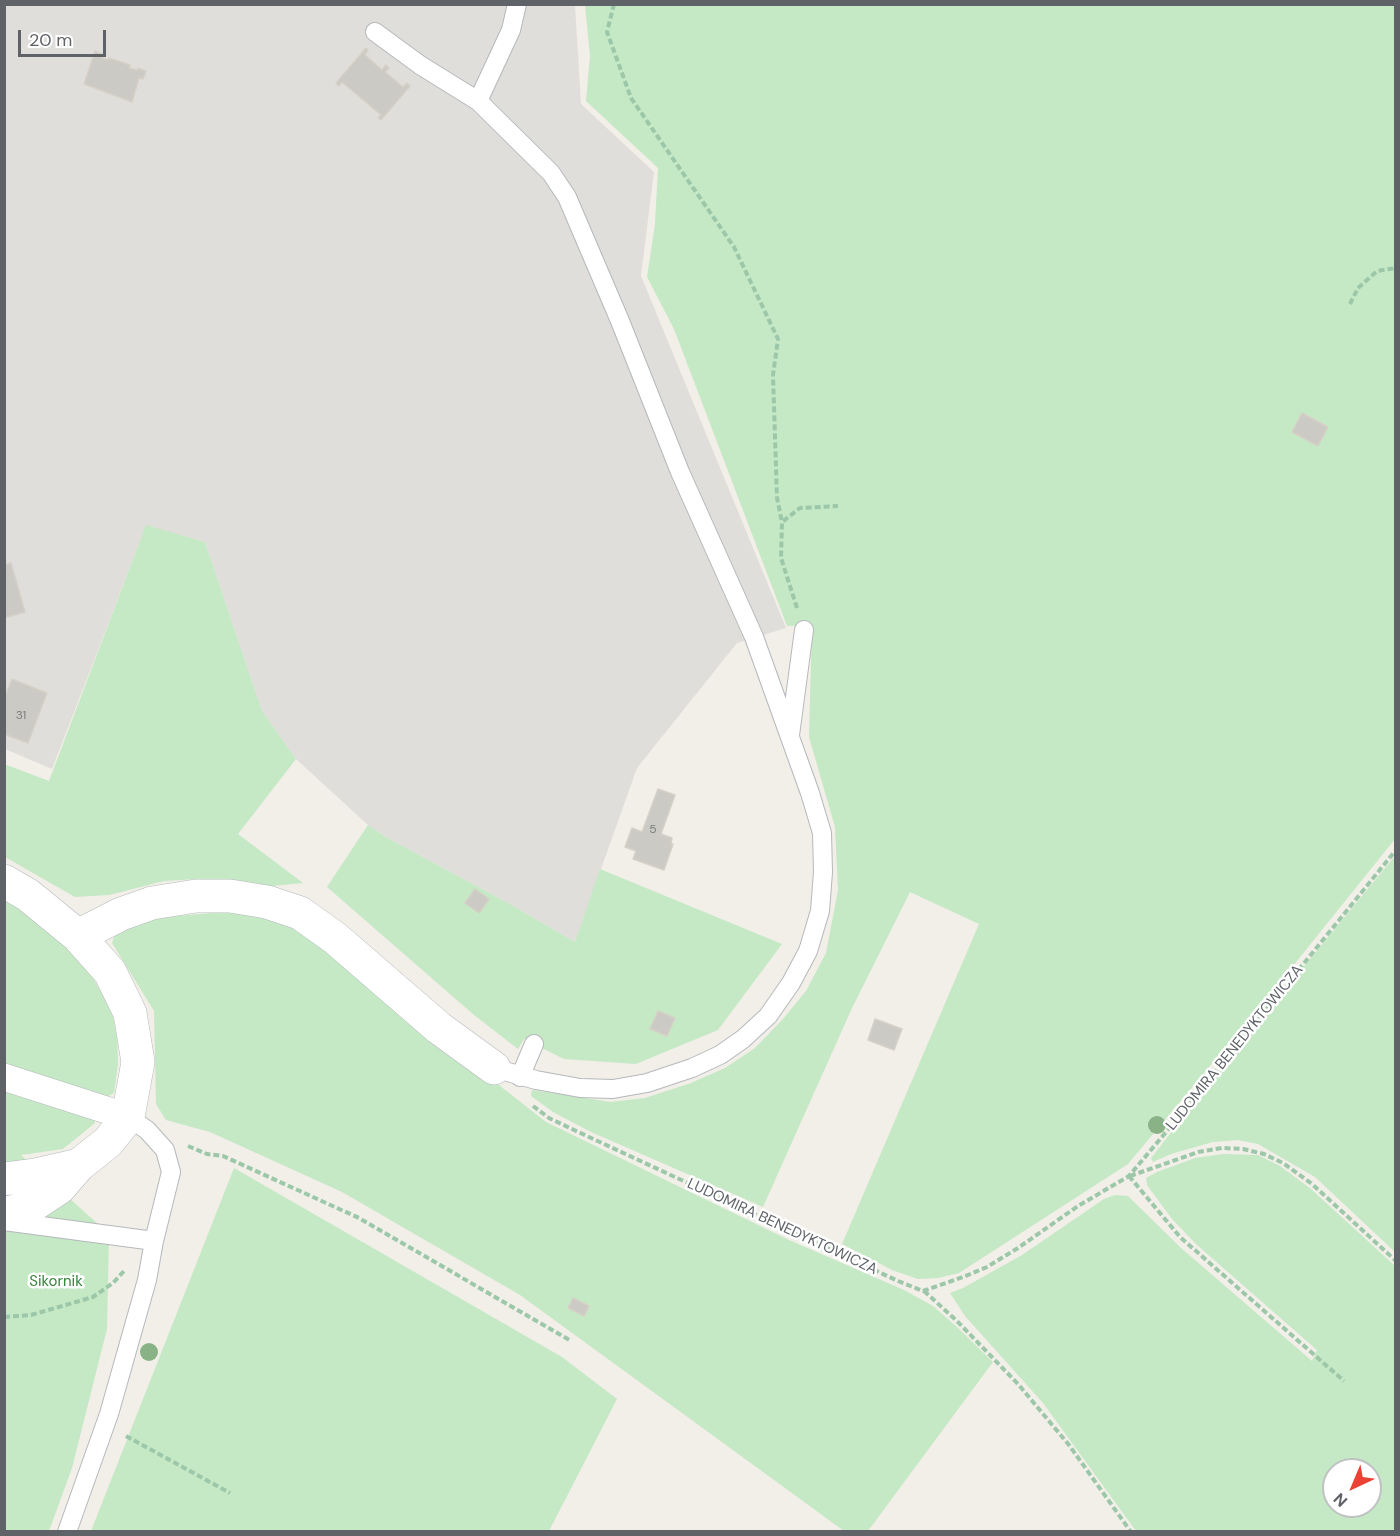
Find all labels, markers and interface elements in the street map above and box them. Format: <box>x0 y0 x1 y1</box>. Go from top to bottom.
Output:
scale bar <box>21 18 110 56</box>
text: 20 m <box>29 28 72 52</box>
house number: 31 <box>16 709 26 723</box>
house number: 5 <box>649 823 657 837</box>
street label: LUDOMIRA BENEDYKTOWICZA <box>1163 962 1307 1134</box>
street label: LUDOMIRA BENEDYKTOWICZA <box>684 1175 880 1279</box>
park label: Sikornik <box>29 1273 83 1291</box>
north arrow <box>1322 1458 1382 1518</box>
text: N <box>1329 1488 1352 1511</box>

